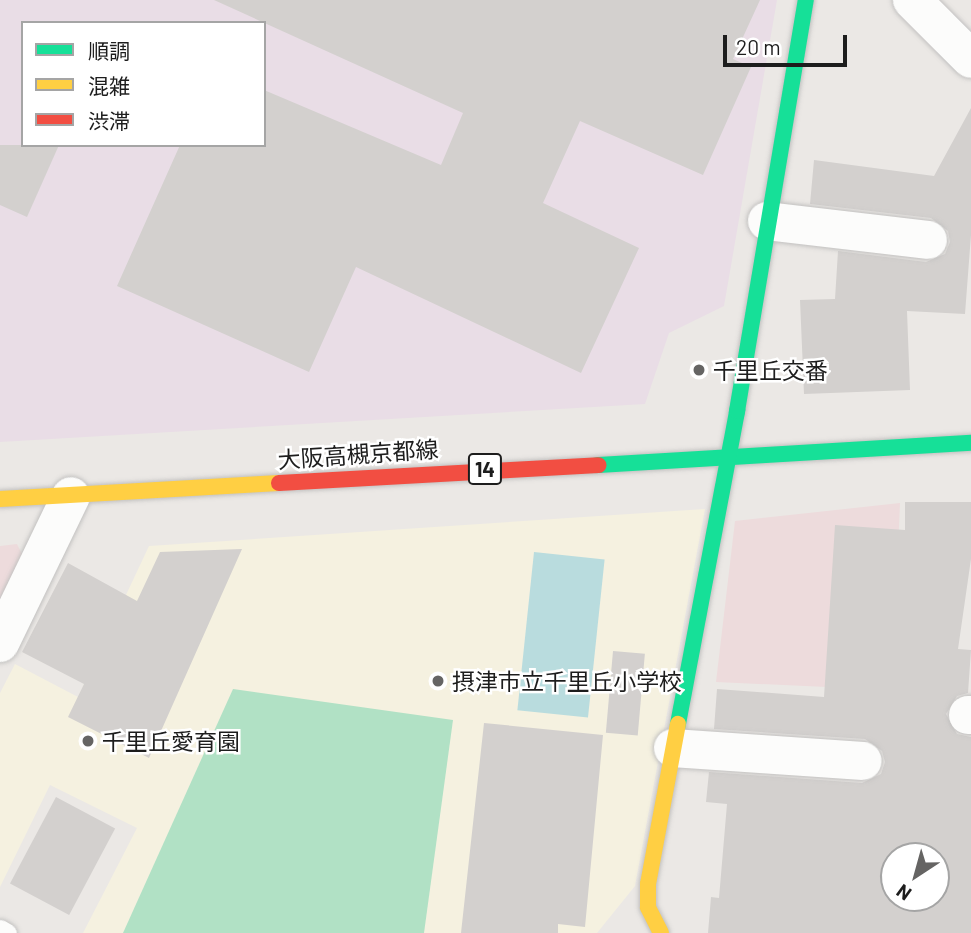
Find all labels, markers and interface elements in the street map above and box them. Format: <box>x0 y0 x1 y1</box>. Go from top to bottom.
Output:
legend <box>21 21 266 147</box>
scale bar <box>726 21 850 65</box>
text: 20 m <box>736 34 781 59</box>
text: 順調 <box>88 38 130 63</box>
text: 混雑 <box>88 73 130 98</box>
text: 渋滞 <box>88 108 130 133</box>
place label: 千里丘交番 <box>713 356 828 384</box>
marker: 千里丘交番 <box>691 362 707 378</box>
street label: 大阪高槻京都線 <box>277 435 439 473</box>
road number: 14 <box>468 452 503 486</box>
place label: 摂津市立千里丘小学校 <box>452 667 682 695</box>
marker: 摂津市立千里丘小学校 <box>430 673 446 689</box>
place label: 千里丘愛育園 <box>102 727 240 755</box>
marker: 千里丘愛育園 <box>80 733 96 749</box>
north arrow <box>880 842 950 912</box>
text: N <box>892 880 915 906</box>

